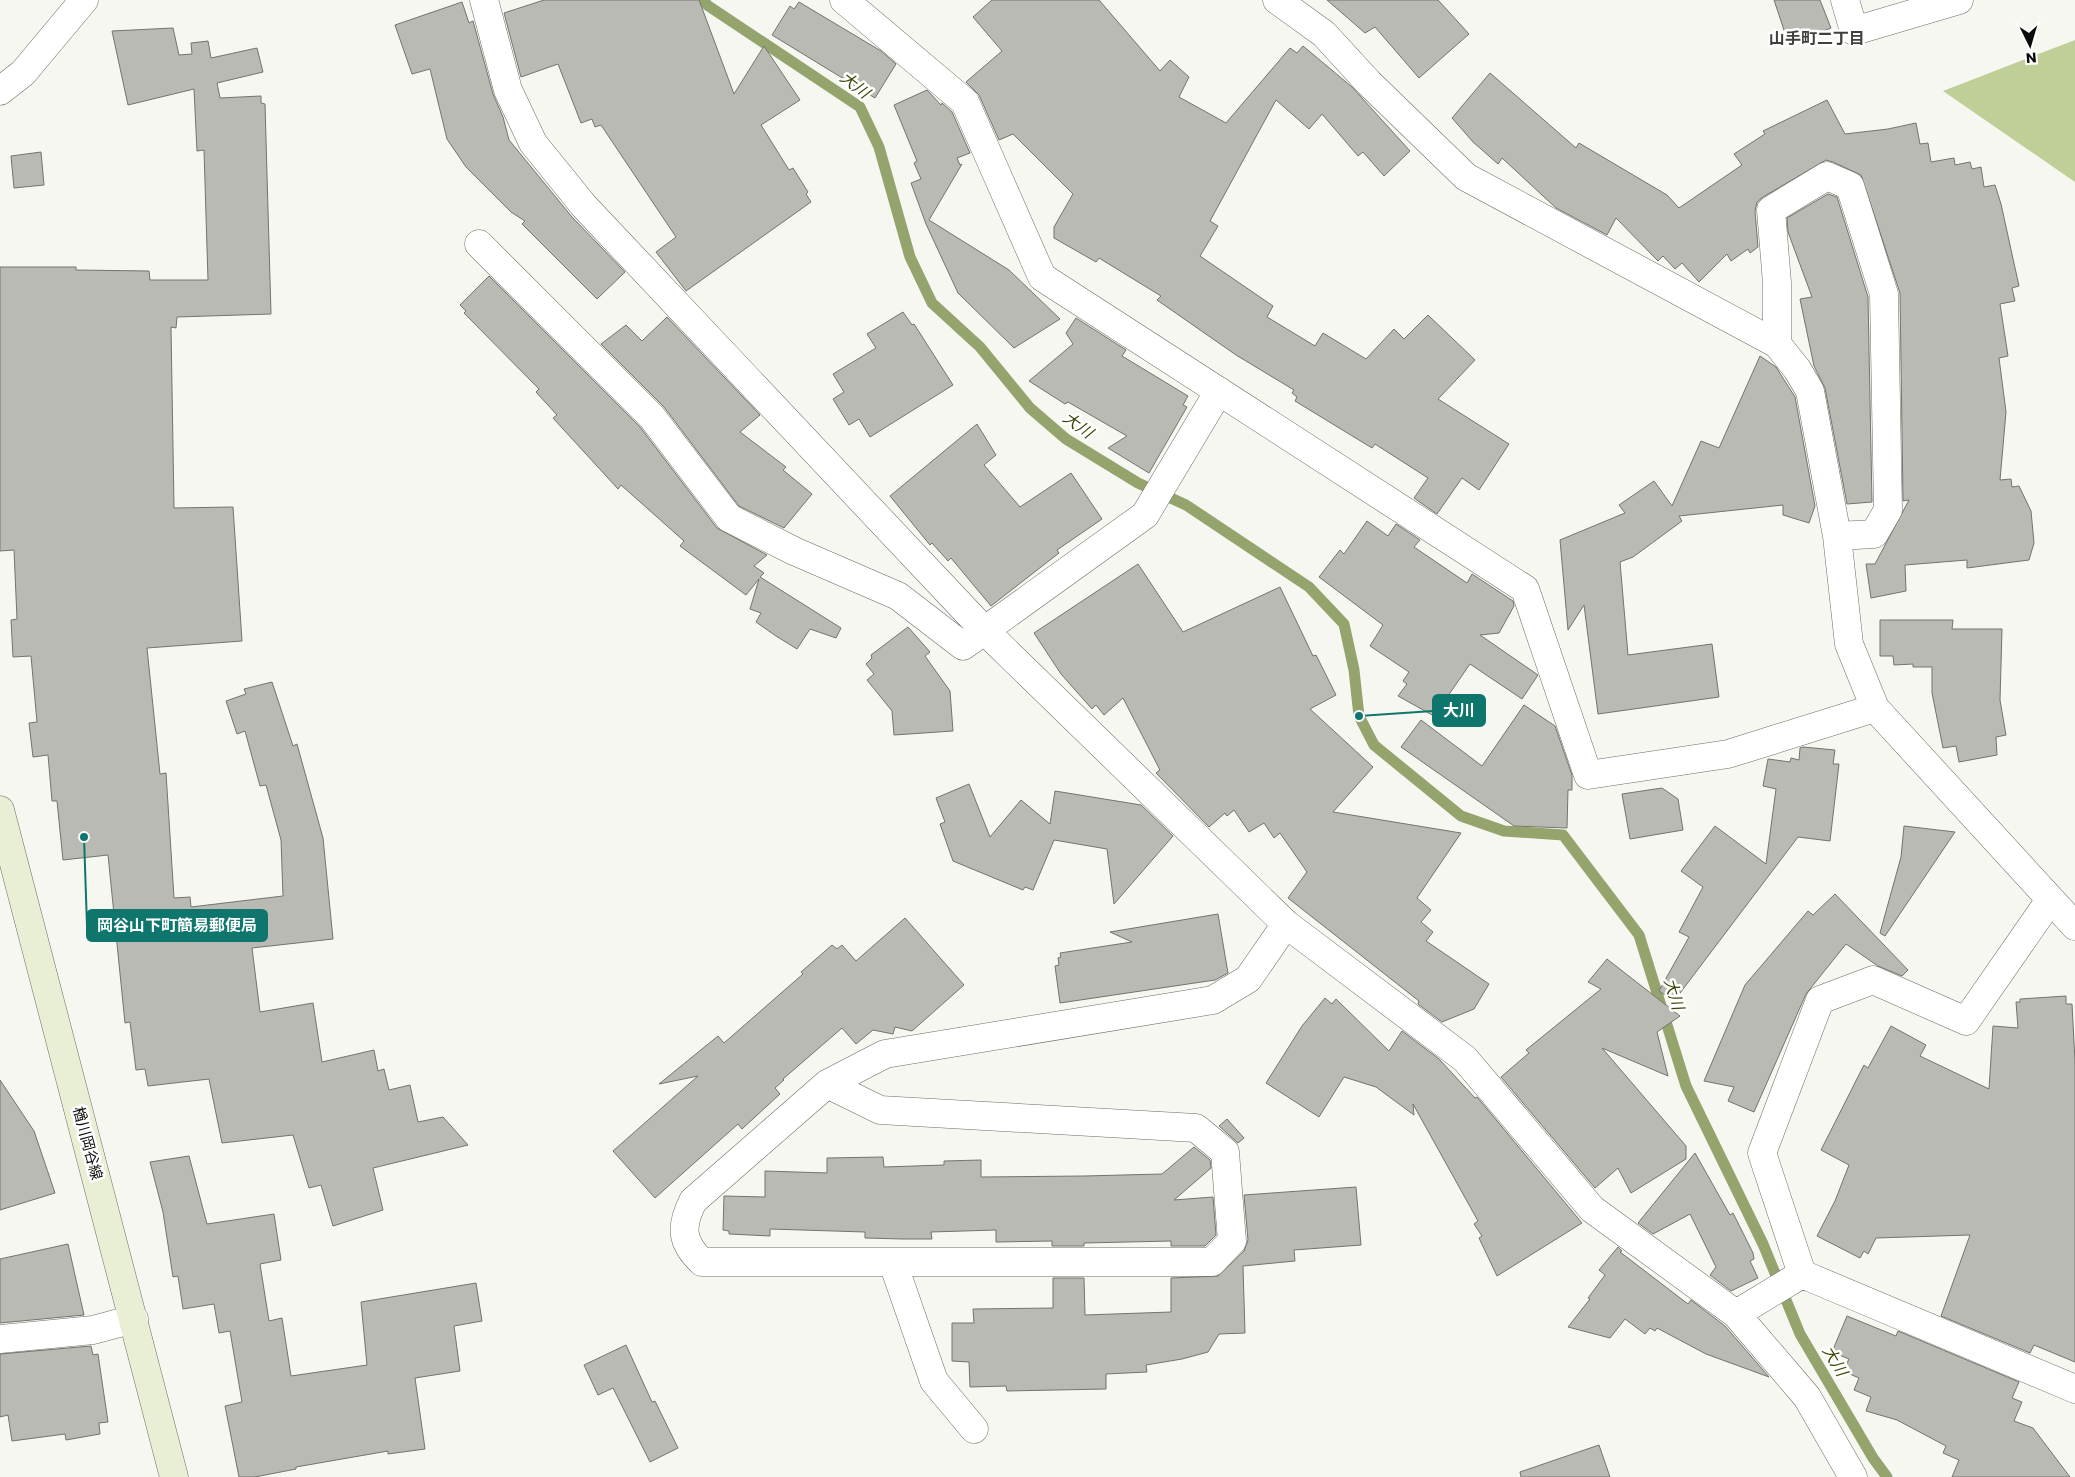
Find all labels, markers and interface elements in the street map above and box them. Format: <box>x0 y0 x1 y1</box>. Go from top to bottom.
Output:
north arrow <box>2005 20 2055 70</box>
district label: 山手町二丁目 <box>1769 27 1865 50</box>
text: N <box>2025 48 2037 68</box>
water label: 大川 <box>835 66 876 105</box>
water label: 大川 <box>1058 406 1099 445</box>
callout: 大川 <box>1433 695 1485 726</box>
text: 大川 <box>1443 699 1475 722</box>
callout: 岡谷山下町簡易郵便局 <box>87 910 267 941</box>
text: 岡谷山下町簡易郵便局 <box>97 914 257 937</box>
water label: 大川 <box>1658 975 1690 1015</box>
street label: 楢川岡谷線 <box>68 1104 108 1182</box>
water label: 大川 <box>1817 1341 1854 1382</box>

